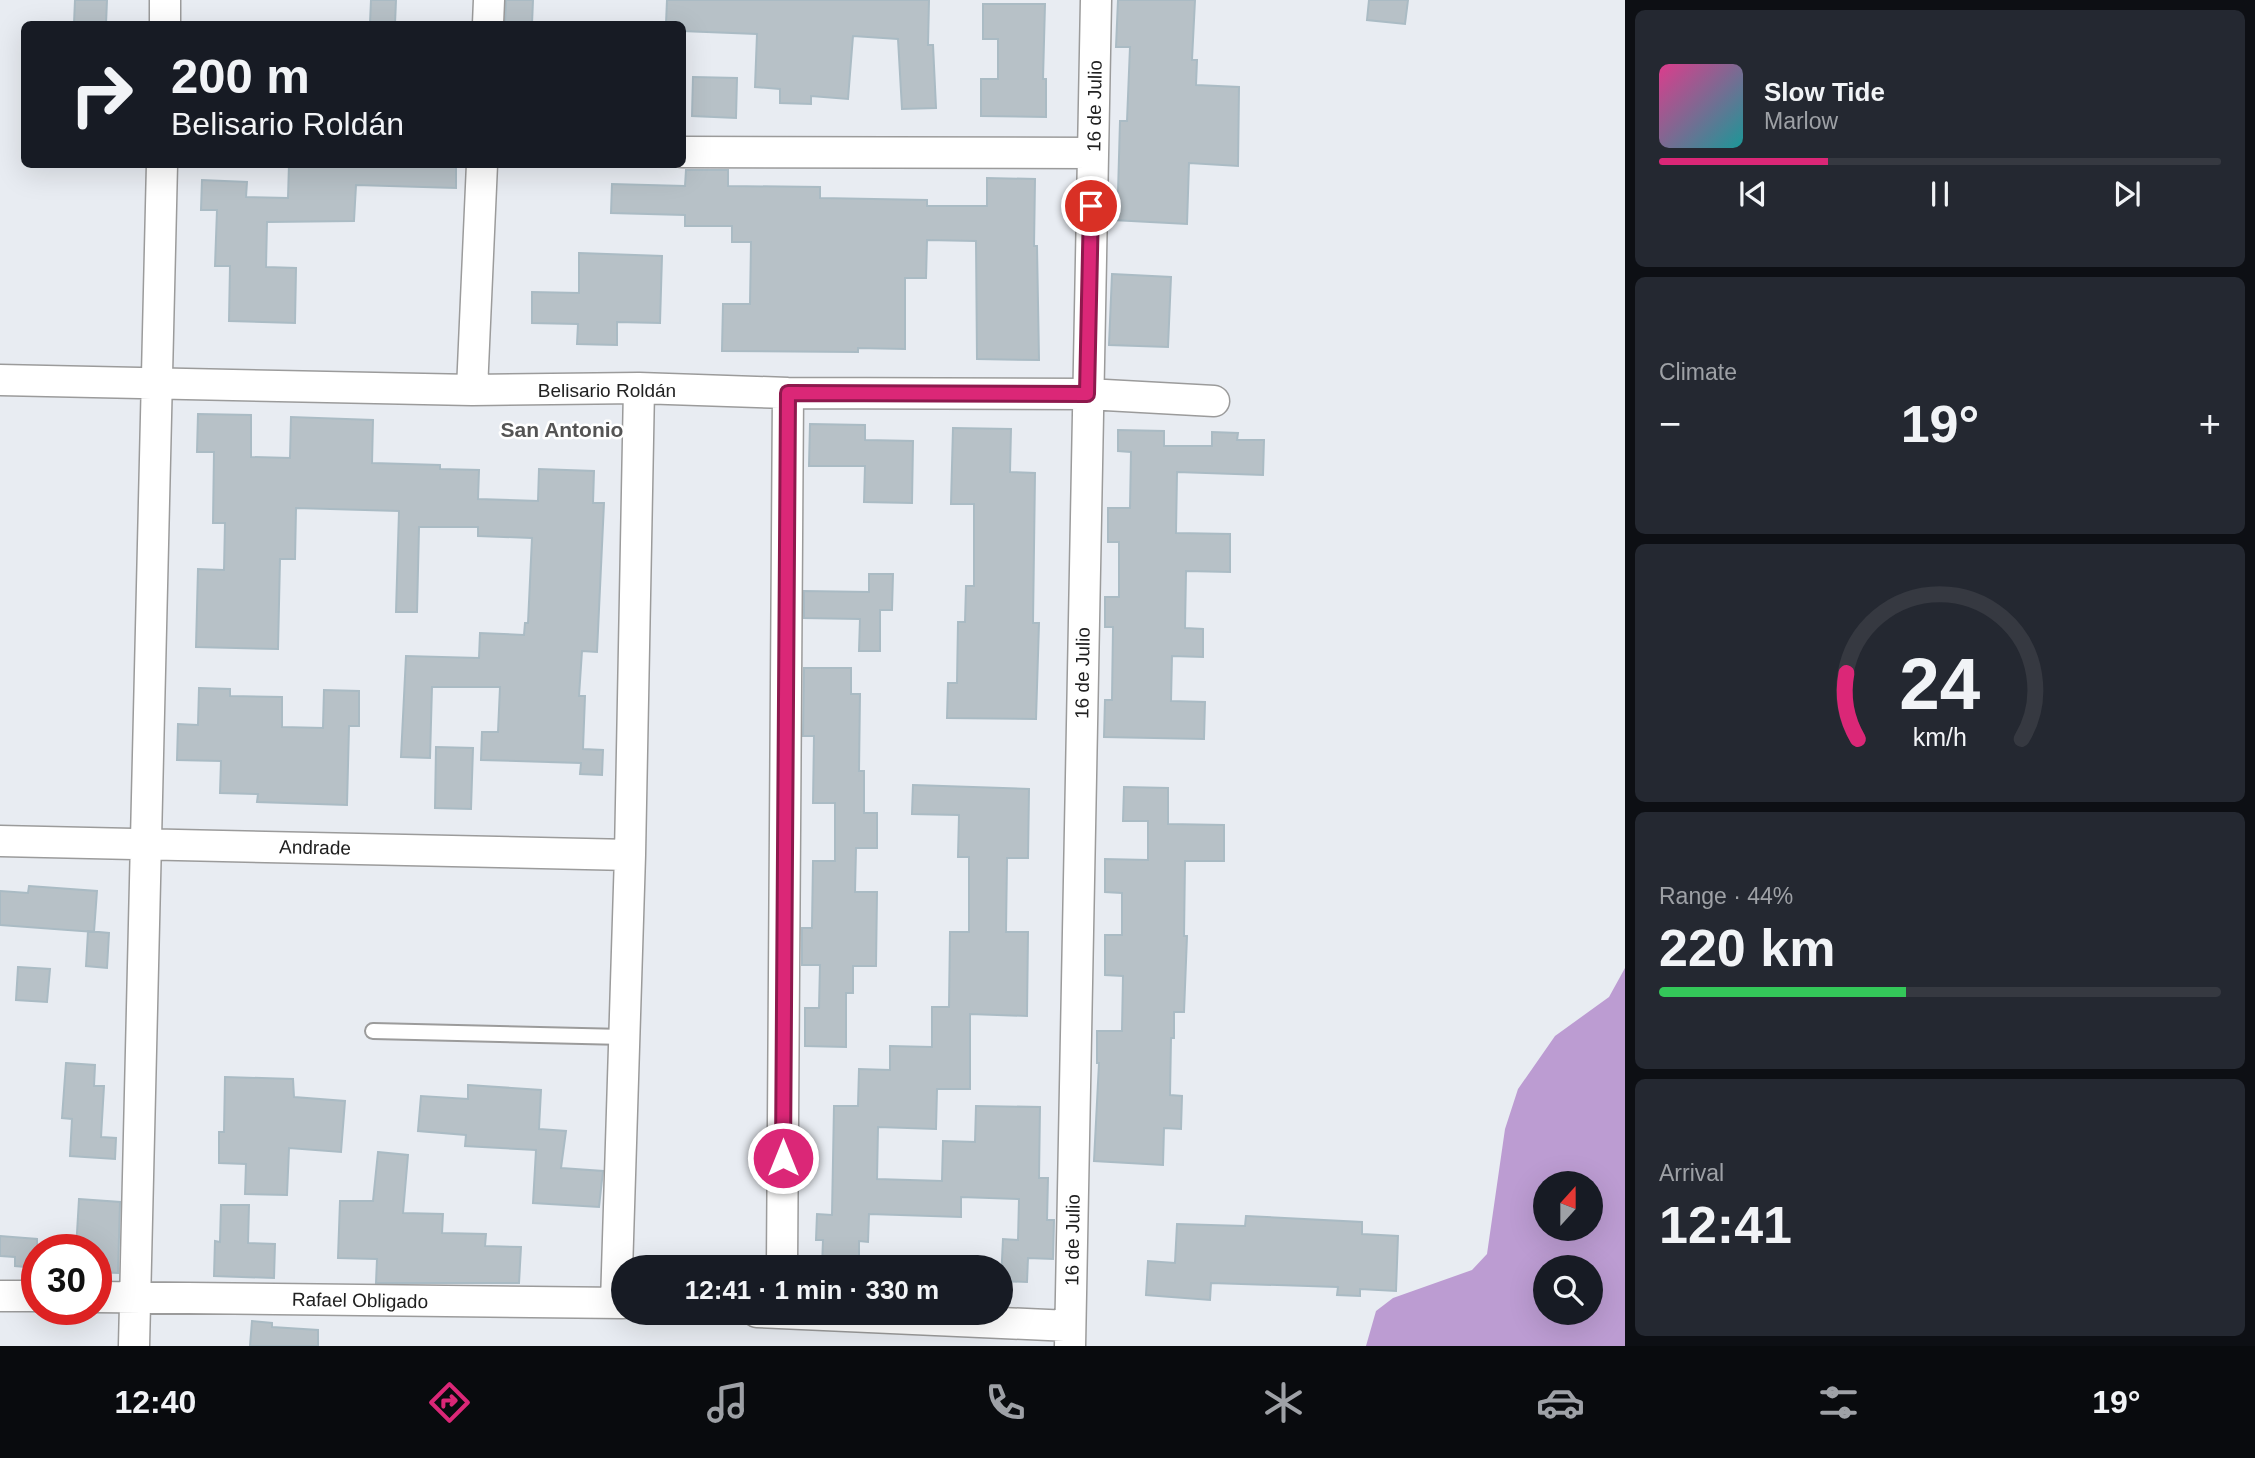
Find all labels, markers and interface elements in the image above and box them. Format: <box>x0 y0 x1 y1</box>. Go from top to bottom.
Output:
icon: right <box>56 49 147 140</box>
text: 200 m <box>171 49 310 103</box>
street label: 16 de Julio <box>1083 60 1106 152</box>
text: Slow Tide <box>1764 77 1885 107</box>
text: Belisario Roldán <box>171 106 404 142</box>
text: Marlow <box>1764 108 1838 134</box>
icon: previous <box>1734 175 1772 213</box>
icon: pause <box>1921 175 1959 213</box>
icon: next <box>2108 175 2146 213</box>
pin <box>1061 176 1121 236</box>
icon: arrive <box>1072 187 1110 225</box>
text: Climate <box>1659 359 1737 385</box>
street label: Belisario Roldán <box>538 380 676 401</box>
text: 19° <box>1901 395 1979 453</box>
text: − <box>1659 403 1681 445</box>
text: + <box>2199 403 2221 445</box>
district label: San Antonio <box>501 418 623 441</box>
street label: 16 de Julio <box>1071 627 1094 719</box>
text: 24 <box>1900 643 1981 724</box>
text: km/h <box>1913 723 1967 751</box>
street label: Andrade <box>279 836 351 859</box>
text: Range · 44% <box>1659 883 1793 909</box>
text: 220 km <box>1659 919 1835 977</box>
position arrow <box>746 1121 820 1195</box>
text: Arrival <box>1659 1160 1724 1186</box>
north arrow <box>1533 1171 1603 1241</box>
map controls <box>1533 1171 1603 1325</box>
street label: 16 de Julio <box>1061 1194 1084 1286</box>
text: 12:41 <box>1659 1196 1792 1254</box>
speed limit sign: 30 <box>21 1234 112 1325</box>
button: search <box>1533 1255 1603 1325</box>
text: 12:41 · 1 min · 330 m <box>685 1275 939 1305</box>
street label: Rafael Obligado <box>292 1289 428 1312</box>
icon: directions <box>425 1378 474 1427</box>
icon: music <box>703 1378 752 1427</box>
icon: phone <box>981 1378 1030 1427</box>
icon: climate <box>1259 1378 1308 1427</box>
icon: car <box>1536 1378 1585 1427</box>
icon: filters <box>1814 1378 1863 1427</box>
text: 12:40 <box>114 1384 196 1420</box>
text: 19° <box>2092 1384 2141 1420</box>

